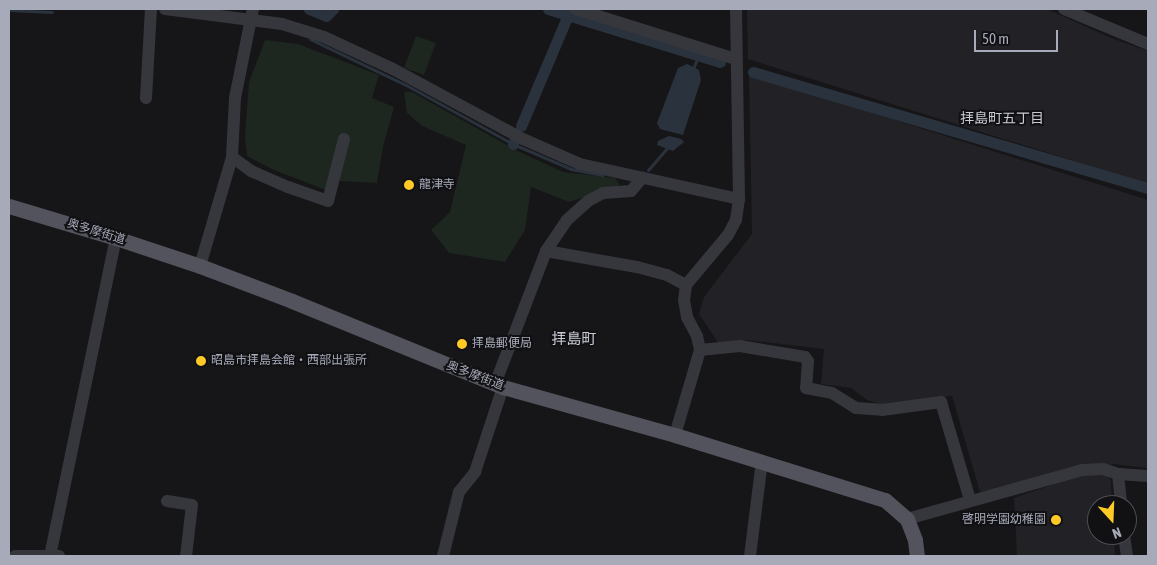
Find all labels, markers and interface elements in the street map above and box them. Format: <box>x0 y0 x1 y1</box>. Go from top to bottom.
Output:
scale bar <box>977 20 1061 52</box>
text: 50 m <box>982 30 1009 47</box>
district label: 拝島町五丁目 <box>960 110 1044 126</box>
place label: 龍津寺 <box>419 178 455 192</box>
marker: 龍津寺 <box>403 179 415 191</box>
street label: 奥多摩街道 <box>65 216 127 248</box>
district label: 拝島町 <box>552 330 596 348</box>
place label: 拝島郵便局 <box>472 337 532 351</box>
marker: 拝島郵便局 <box>456 338 468 350</box>
place label: 昭島市拝島会館・西部出張所 <box>211 354 367 368</box>
marker: 昭島市拝島会館・西部出張所 <box>195 355 207 367</box>
street label: 奥多摩街道 <box>444 359 506 393</box>
north arrow <box>1087 495 1137 545</box>
place label: 啓明学園幼稚園 <box>962 513 1046 527</box>
marker: 啓明学園幼稚園 <box>1050 514 1062 526</box>
text: N <box>1110 524 1123 542</box>

